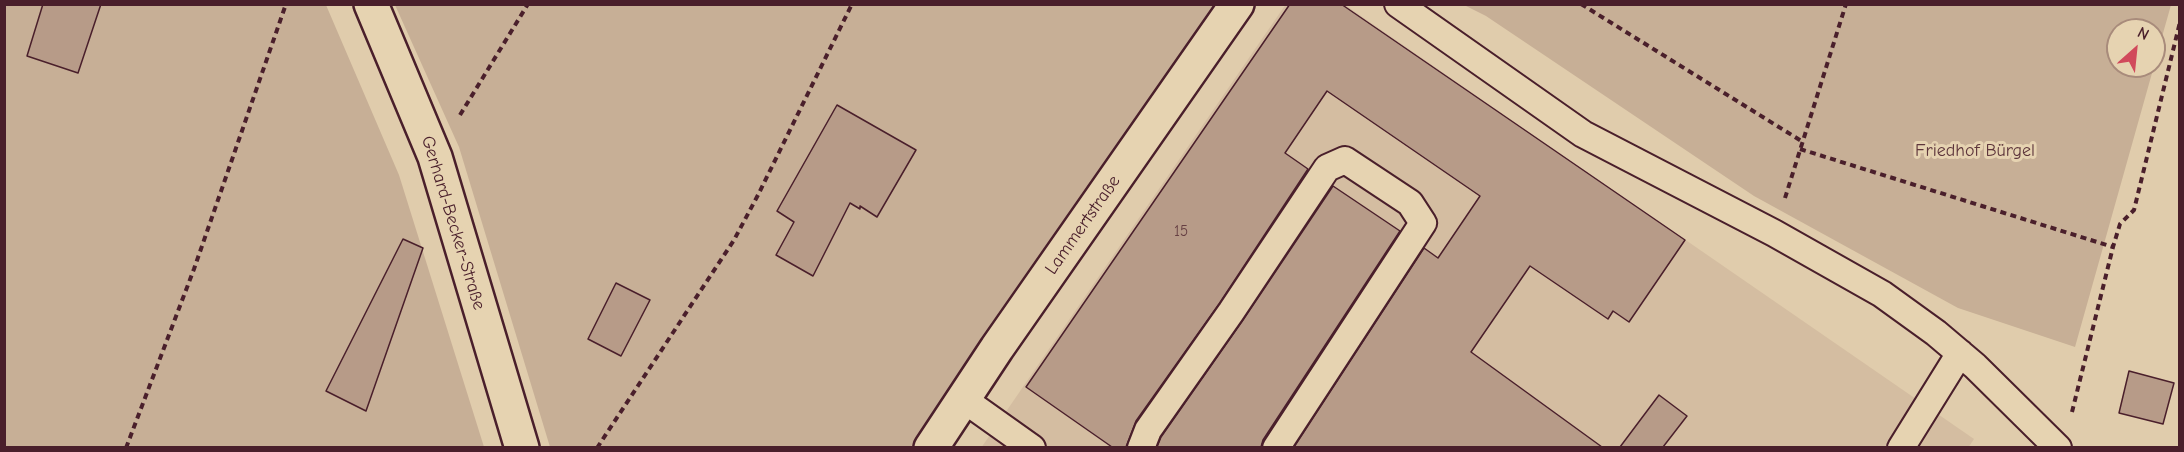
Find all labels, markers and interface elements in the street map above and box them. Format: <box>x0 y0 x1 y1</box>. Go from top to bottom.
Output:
north arrow <box>2106 18 2166 78</box>
text: N <box>2135 23 2152 44</box>
street label: Gerhard-Becker-Straße <box>416 133 490 313</box>
park label: Friedhof Bürgel <box>1915 140 2035 162</box>
street label: Lammertstraße <box>1041 171 1125 279</box>
house number: 15 <box>1174 223 1188 241</box>

